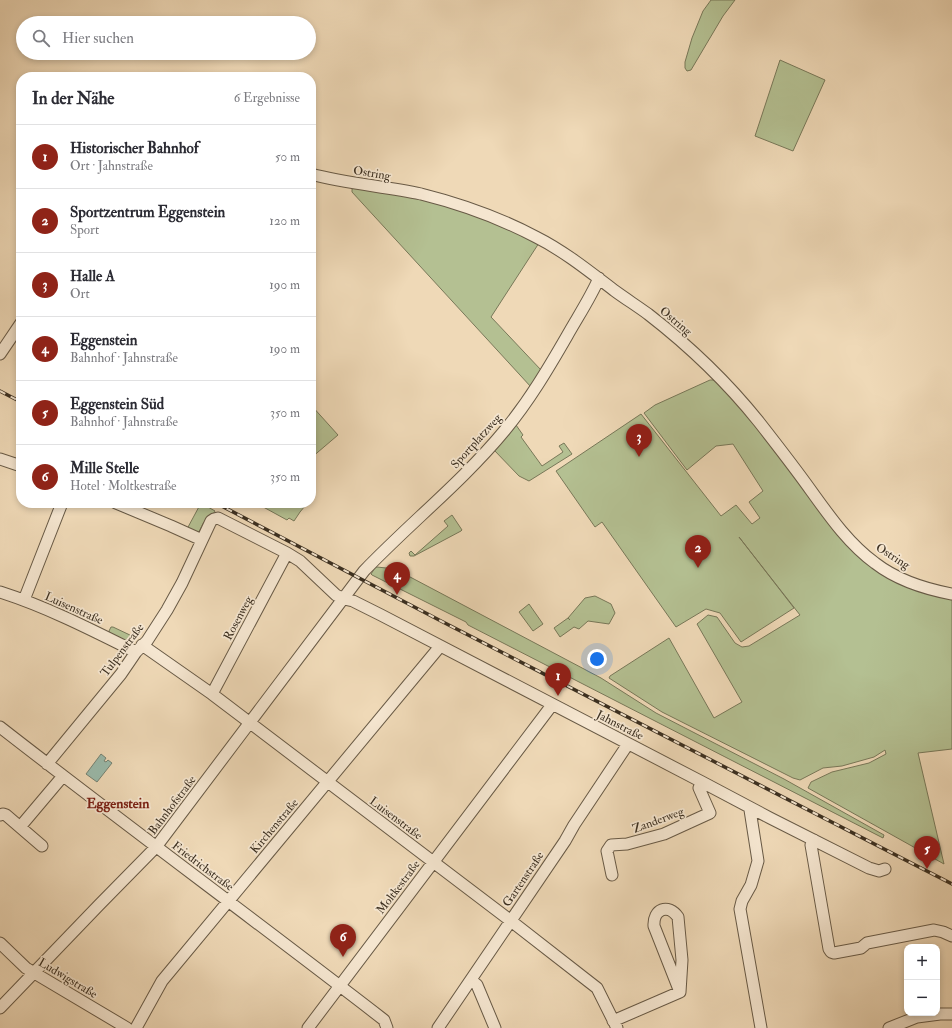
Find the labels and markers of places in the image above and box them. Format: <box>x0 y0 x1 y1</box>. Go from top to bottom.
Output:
pin: 3 <box>626 424 652 457</box>
pin: 2 <box>685 535 711 568</box>
pin: 4 <box>384 562 410 595</box>
pin: 1 <box>545 663 571 696</box>
pin: 5 <box>914 836 940 869</box>
pin: 6 <box>330 924 356 957</box>

